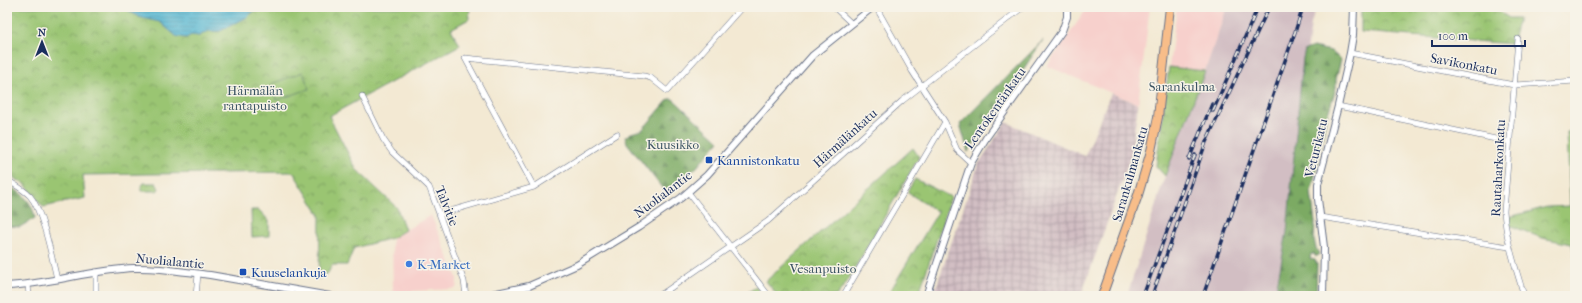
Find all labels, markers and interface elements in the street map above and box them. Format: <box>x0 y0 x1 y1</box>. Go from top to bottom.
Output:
north arrow <box>22 22 62 62</box>
scale bar <box>1432 22 1525 48</box>
text: N <box>38 26 47 39</box>
text: 100 m <box>1438 29 1468 43</box>
street label: Savikonkatu <box>1429 50 1499 78</box>
street label: Lentokentänkatu <box>961 64 1029 152</box>
park label: Sarankulma <box>1149 79 1216 94</box>
park label: Härmälän rantapuisto <box>223 83 287 113</box>
street label: Härmälänkatu <box>810 105 880 171</box>
street label: Veturikatu <box>1301 116 1331 180</box>
street label: Rautaharkonkatu <box>1488 118 1508 217</box>
street label: Sarankulmankatu <box>1109 124 1151 223</box>
park label: Kuusikko <box>647 137 700 152</box>
place label: Kannistonkatu <box>717 153 800 168</box>
marker: Kannistonkatu <box>704 155 714 165</box>
street label: Nuolialantie <box>631 167 695 221</box>
street label: Talvitie <box>432 184 462 229</box>
street label: Nuolialantie <box>135 251 205 272</box>
place label: K-Market <box>417 257 471 272</box>
marker: K-Market <box>404 259 414 269</box>
park label: Vesanpuisto <box>789 261 857 276</box>
place label: Kuuselankuja <box>251 265 328 280</box>
marker: Kuuselankuja <box>238 267 248 277</box>

